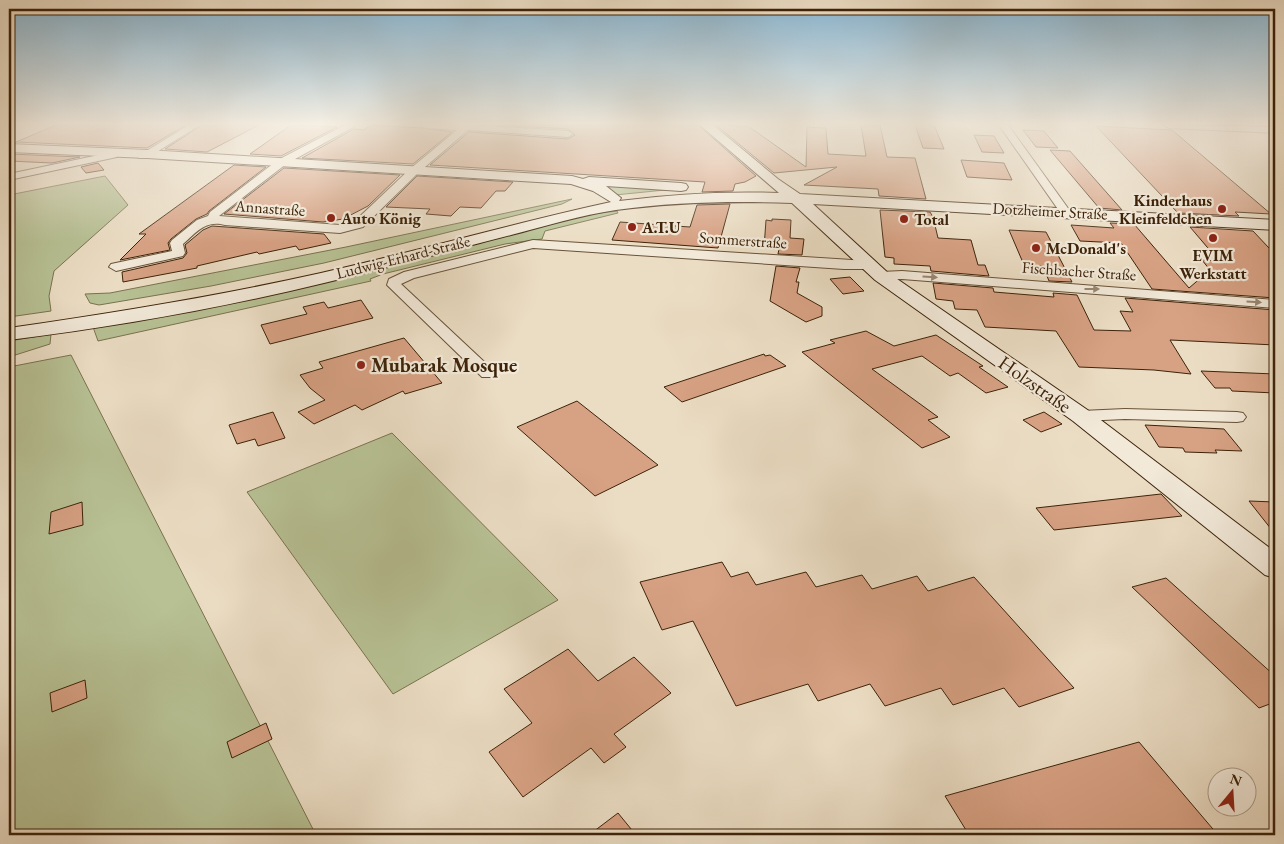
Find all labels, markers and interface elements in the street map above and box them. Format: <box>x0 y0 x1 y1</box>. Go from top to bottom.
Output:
place label: Kinderhaus Kleinfeldchen <box>1119 190 1212 229</box>
street label: Annastraße <box>233 195 306 221</box>
street label: Dotzheimer Straße <box>992 198 1108 224</box>
marker: Kinderhaus Kleinfeldchen <box>1216 203 1228 215</box>
place label: Auto König <box>340 208 422 229</box>
place label: Total <box>914 209 949 230</box>
marker: Auto König <box>325 212 337 224</box>
marker: Total <box>898 213 910 225</box>
place label: A.T.U <box>641 217 681 238</box>
marker: A.T.U <box>626 221 638 233</box>
street label: Sommerstraße <box>698 226 788 254</box>
street label: Ludwig-Erhard-Straße <box>334 230 472 284</box>
marker: EVIM Werkstatt <box>1207 232 1219 244</box>
place label: McDonald's <box>1046 238 1126 259</box>
marker: McDonald's <box>1030 242 1042 254</box>
place label: EVIM Werkstatt <box>1179 245 1247 284</box>
street label: Fischbacher Straße <box>1021 257 1137 285</box>
one-way arrow <box>922 273 938 281</box>
one-way arrow <box>1084 285 1100 293</box>
one-way arrow <box>1246 299 1262 307</box>
street label: Holzstraße <box>993 349 1077 419</box>
place label: Mubarak Mosque <box>371 352 517 378</box>
marker: Mubarak Mosque <box>355 359 367 371</box>
north arrow <box>1206 766 1256 816</box>
text: N <box>1228 769 1245 790</box>

